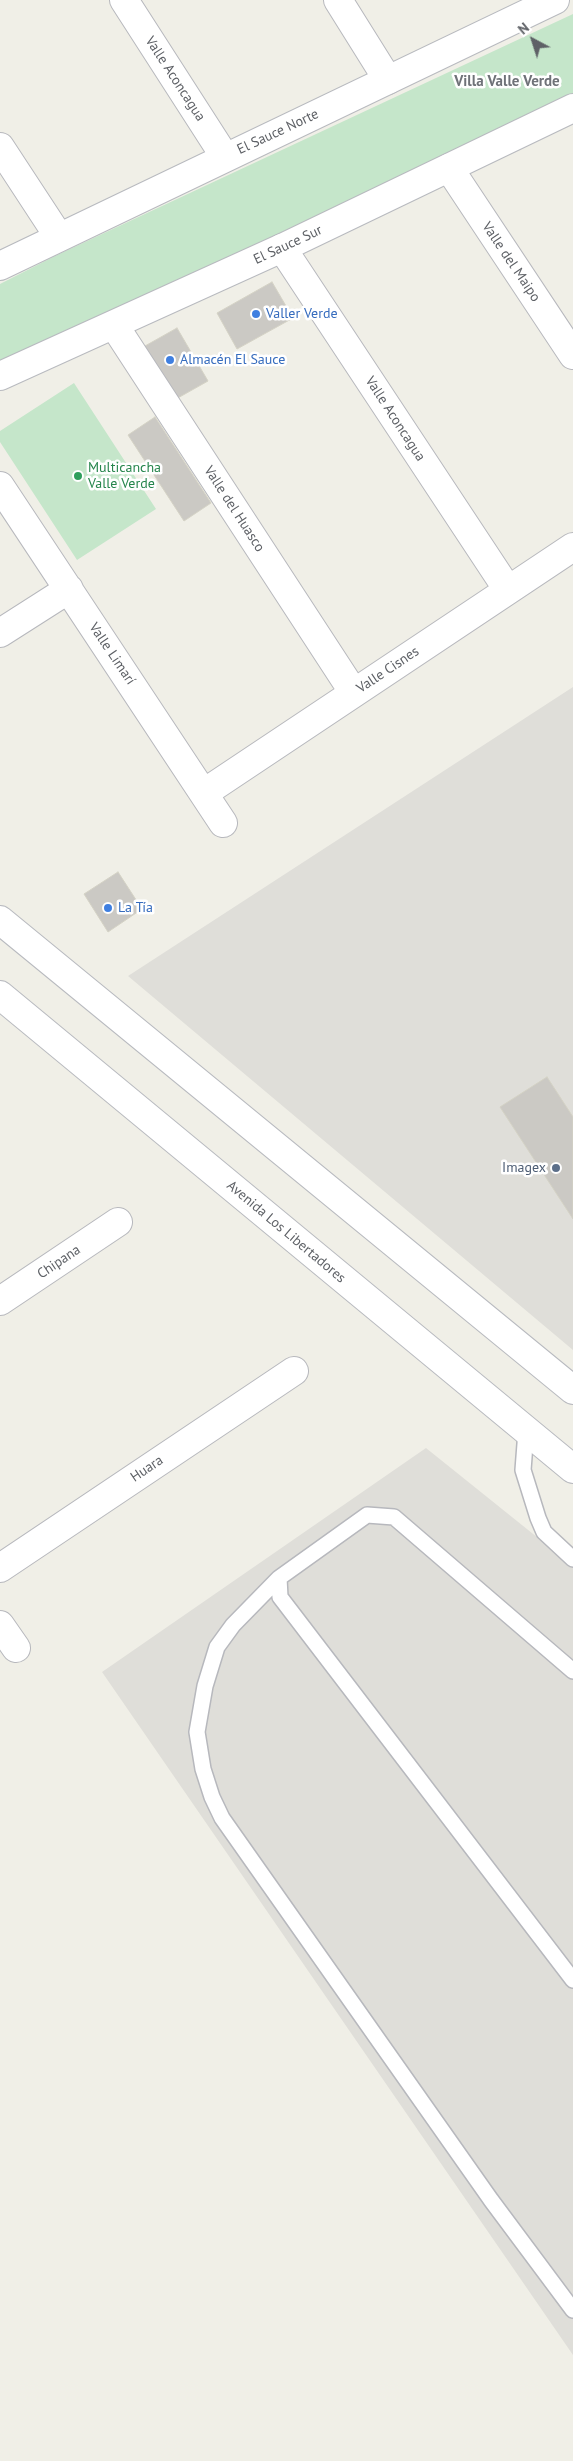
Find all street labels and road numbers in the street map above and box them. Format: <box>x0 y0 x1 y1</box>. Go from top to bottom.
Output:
street label: Valle Aconcagua <box>141 33 209 125</box>
street label: El Sauce Norte <box>235 106 321 158</box>
street label: Valle del Maipo <box>478 219 544 305</box>
street label: El Sauce Sur <box>251 222 325 268</box>
street label: Valle Aconcagua <box>361 373 429 465</box>
street label: Valle del Huasco <box>200 463 268 555</box>
street label: Valle Limarí <box>85 620 139 688</box>
street label: Valle Cisnes <box>354 643 422 697</box>
street label: Avenida Los Libertadores <box>223 1177 349 1287</box>
street label: Chipana <box>34 1241 84 1283</box>
street label: Huara <box>128 1452 166 1486</box>

